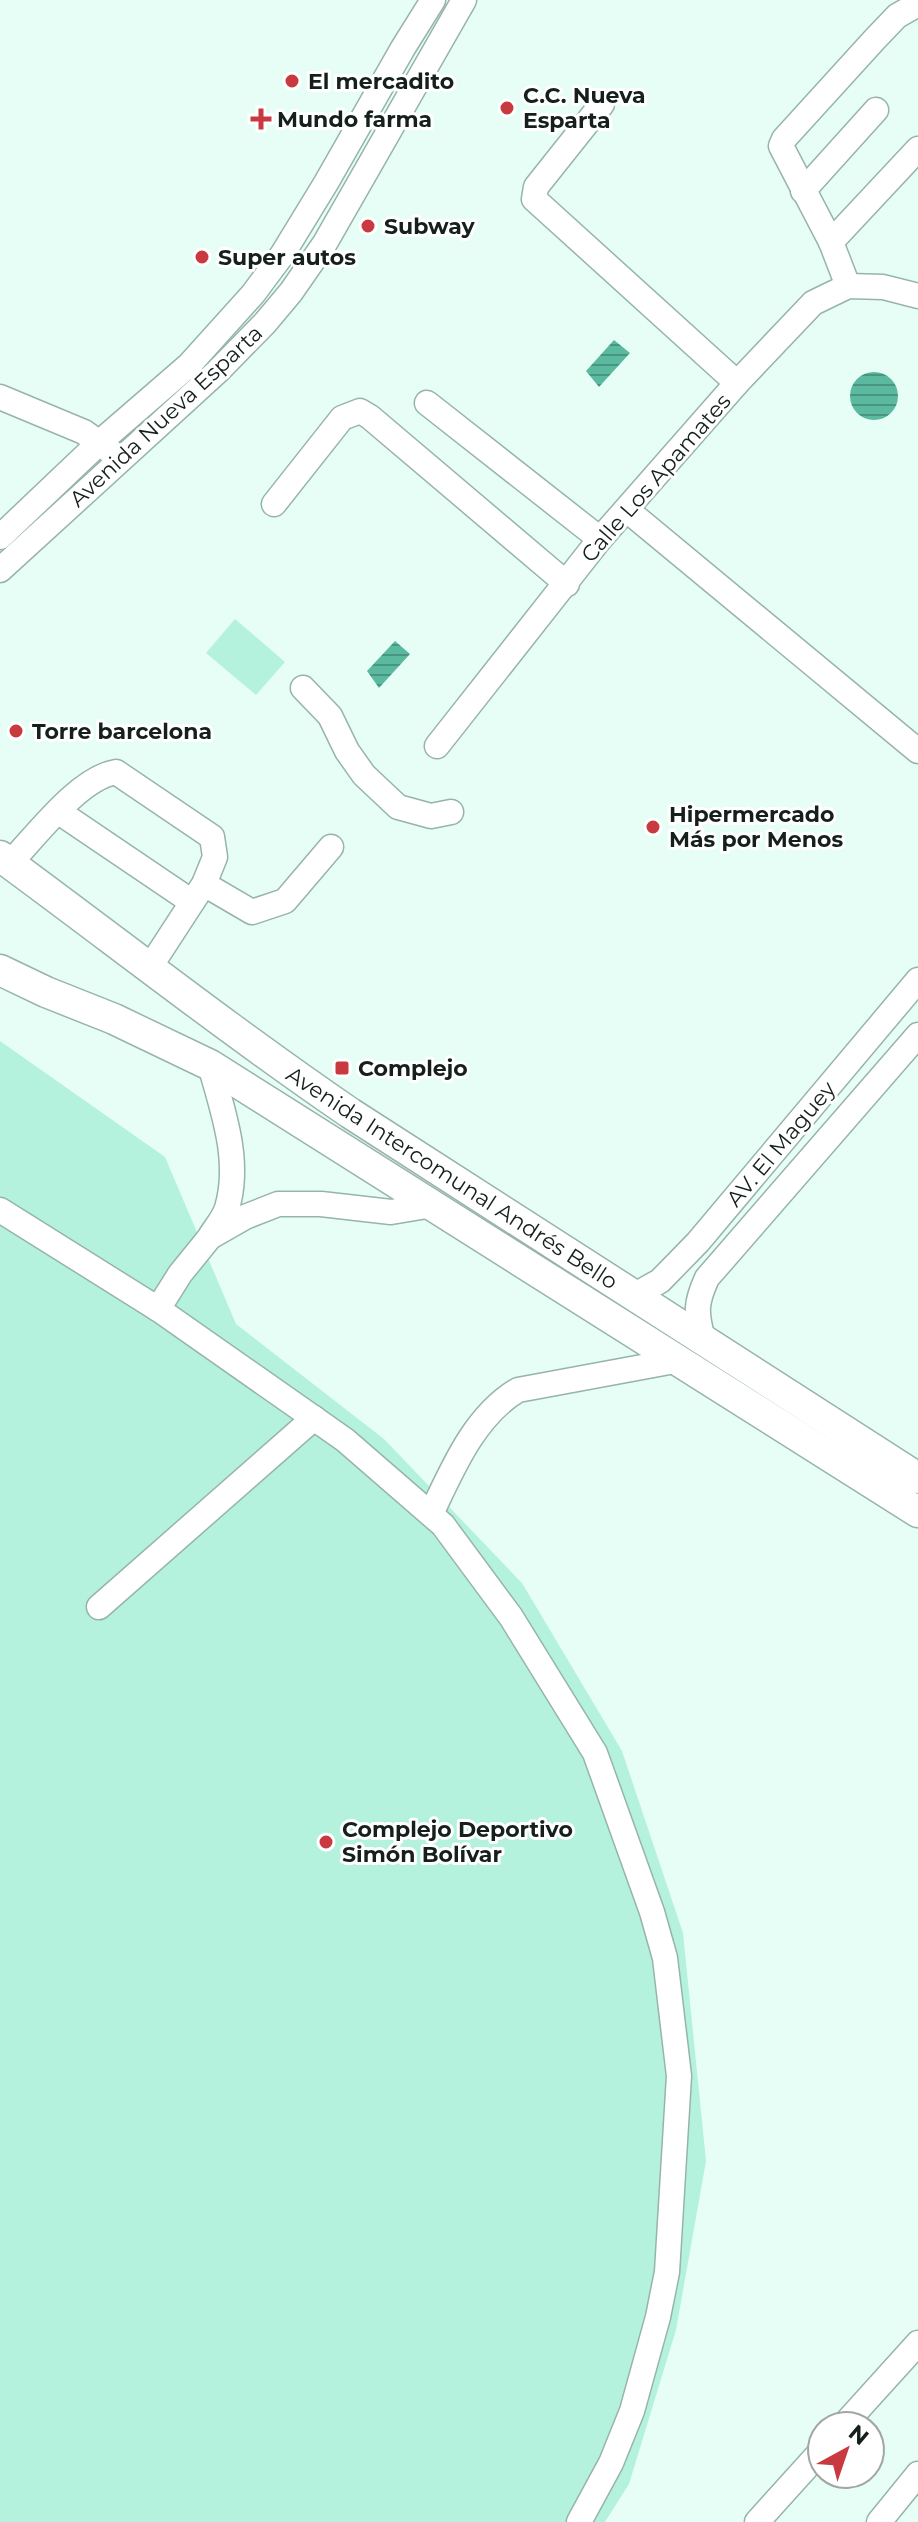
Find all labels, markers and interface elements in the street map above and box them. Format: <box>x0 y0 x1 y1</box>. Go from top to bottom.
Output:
place label: El mercadito <box>308 68 454 95</box>
marker: El mercadito <box>283 72 301 90</box>
place label: C.C. Nueva Esparta <box>523 82 646 134</box>
marker: C.C. Nueva Esparta <box>498 99 516 117</box>
place label: Mundo farma <box>277 106 432 133</box>
marker: Mundo farma <box>252 110 270 128</box>
place label: Subway <box>384 213 476 240</box>
marker: Subway <box>359 217 377 235</box>
place label: Super autos <box>218 244 356 271</box>
marker: Super autos <box>193 248 211 266</box>
street label: Avenida Nueva Esparta <box>64 319 268 513</box>
street label: Calle Los Apamates <box>575 388 737 568</box>
place label: Torre barcelona <box>32 718 212 745</box>
marker: Torre barcelona <box>7 722 25 740</box>
place label: Hipermercado Más por Menos <box>669 801 843 853</box>
marker: Hipermercado Más por Menos <box>644 818 662 836</box>
place label: Complejo <box>358 1055 468 1082</box>
marker: Complejo <box>333 1059 351 1077</box>
street label: Avenida Intercomunal Andrés Bello <box>281 1061 623 1295</box>
street label: AV. El Maguey <box>721 1076 841 1212</box>
place label: Complejo Deportivo Simón Bolívar <box>342 1816 573 1868</box>
marker: Complejo Deportivo Simón Bolívar <box>317 1833 335 1851</box>
north arrow <box>806 2410 886 2490</box>
text: N <box>843 2419 874 2451</box>

